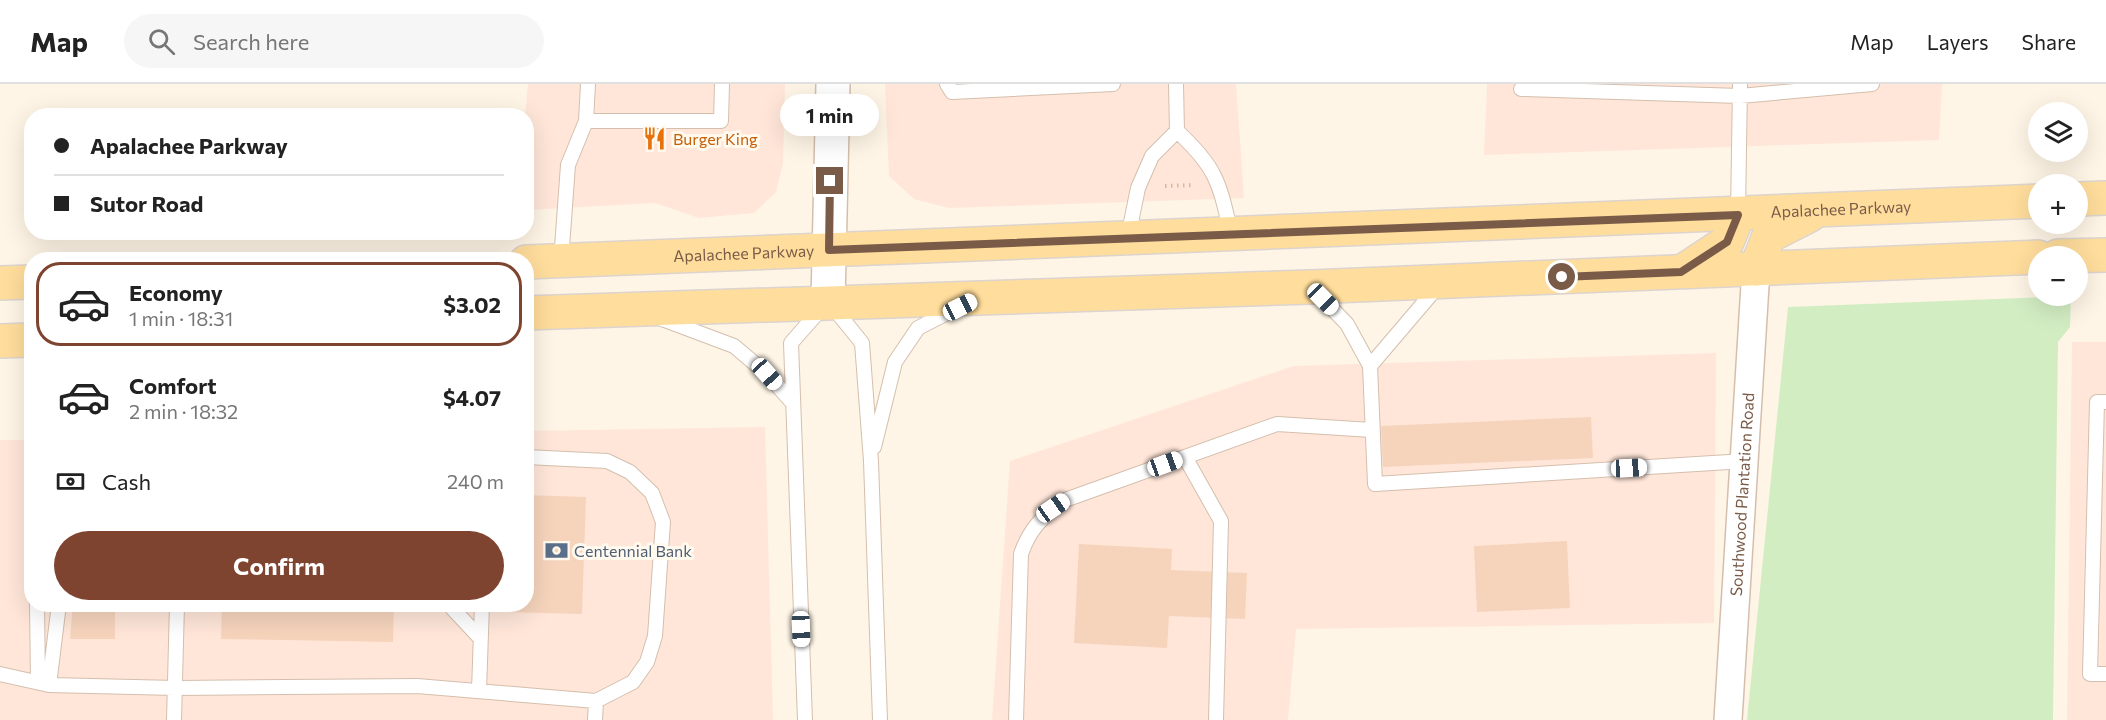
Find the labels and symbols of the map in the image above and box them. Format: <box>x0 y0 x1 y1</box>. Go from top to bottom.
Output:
callout: 1 min <box>780 94 880 136</box>
restaurant icon: Burger King <box>642 126 668 152</box>
place label: Burger King <box>673 129 758 148</box>
route end <box>816 167 843 194</box>
street label: Apalachee Parkway <box>1770 196 1912 221</box>
street label: Apalachee Parkway <box>673 240 815 265</box>
route start <box>1548 263 1575 290</box>
car <box>1304 280 1342 318</box>
car <box>940 291 980 323</box>
car <box>748 355 786 393</box>
street label: Southwood Plantation Road <box>1726 392 1757 597</box>
car <box>1145 449 1185 479</box>
car <box>1611 458 1647 478</box>
car <box>1033 490 1073 526</box>
bank icon: Centennial Bank <box>543 538 569 564</box>
place label: Centennial Bank <box>574 541 692 560</box>
car <box>791 611 811 647</box>

